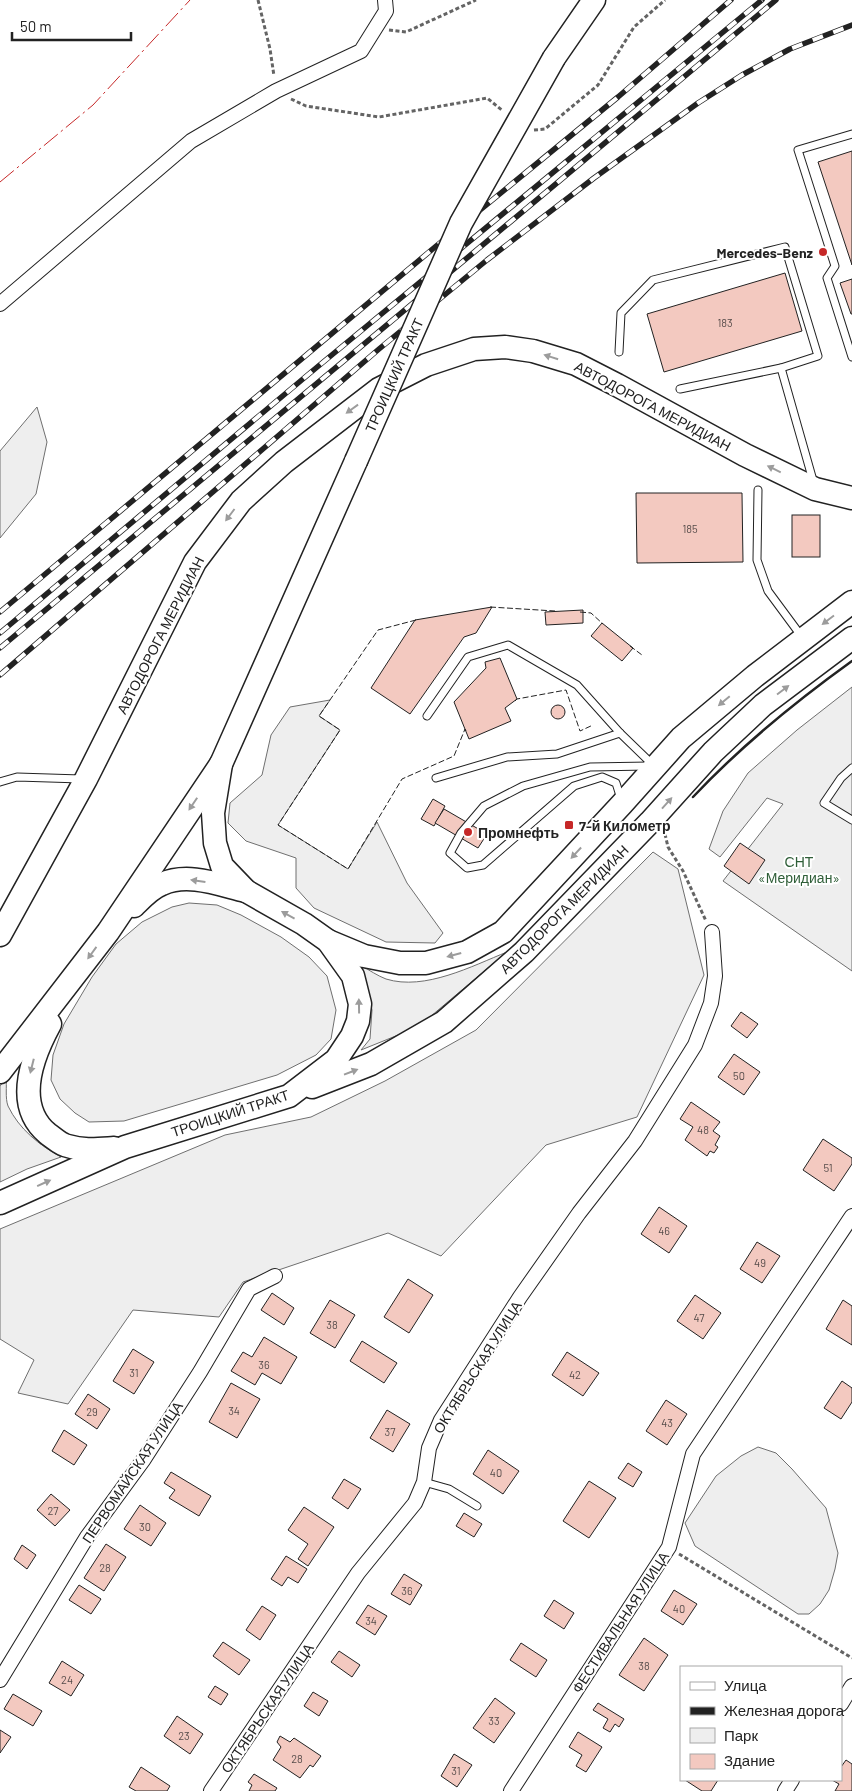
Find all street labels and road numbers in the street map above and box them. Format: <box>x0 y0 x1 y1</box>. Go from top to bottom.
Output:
street label: ТРОИЦКИЙ ТРАКТ <box>361 315 427 435</box>
street label: АВТОДОРОГА МЕРИДИАН <box>572 357 734 455</box>
street label: АВТОДОРОГА МЕРИДИАН <box>113 553 207 717</box>
street label: АВТОДОРОГА МЕРИДИАН <box>496 841 632 977</box>
street label: ТРОИЦКИЙ ТРАКТ <box>169 1086 292 1140</box>
street label: ОКТЯБРЬСКАЯ УЛИЦА <box>429 1297 525 1436</box>
street label: ПЕРВОМАЙСКАЯ УЛИЦА <box>78 1397 186 1546</box>
street label: ФЕСТИВАЛЬНАЯ УЛИЦА <box>568 1548 672 1696</box>
street label: ОКТЯБРЬСКАЯ УЛИЦА <box>217 1639 317 1776</box>

